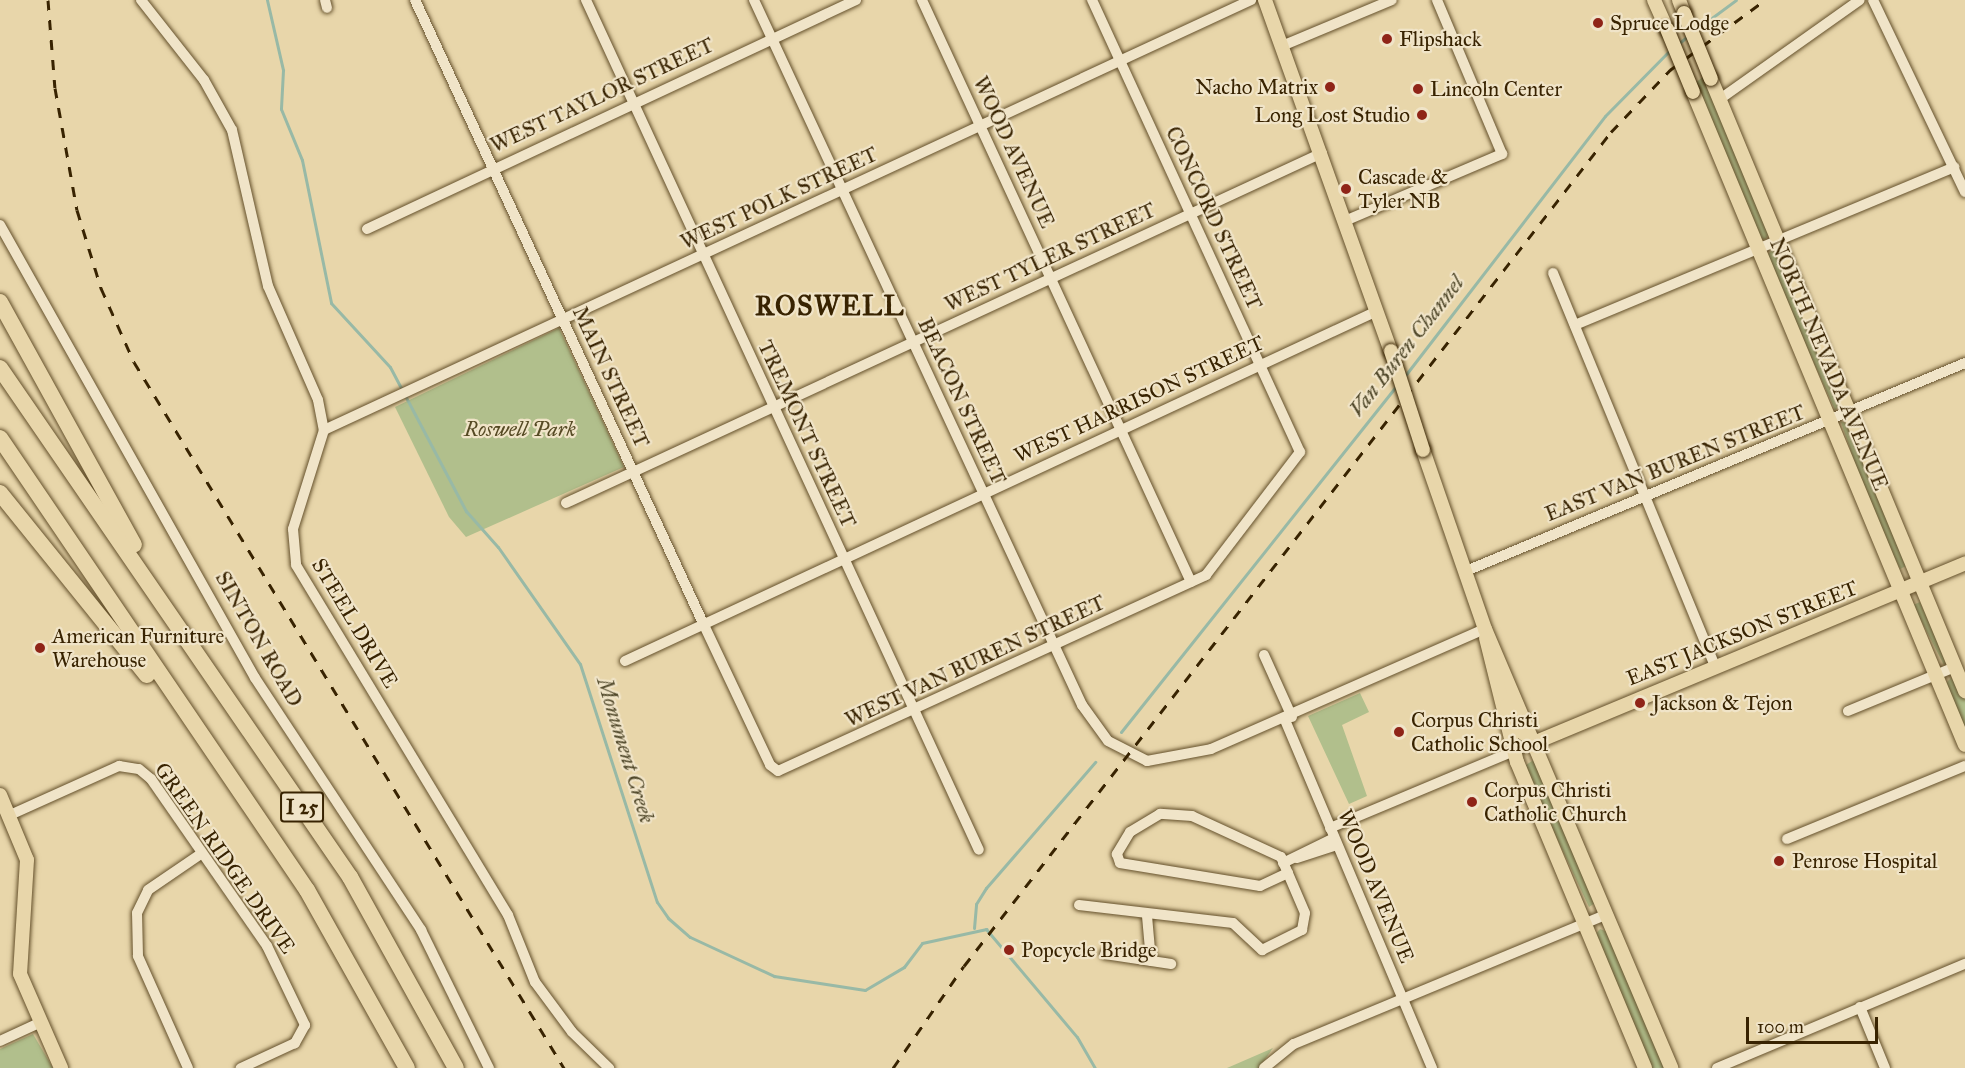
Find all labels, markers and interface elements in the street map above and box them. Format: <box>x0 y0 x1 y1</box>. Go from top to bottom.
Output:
place label: Spruce Lodge <box>1610 10 1729 36</box>
marker: Spruce Lodge <box>1591 16 1605 30</box>
place label: Flipshack <box>1399 26 1482 52</box>
street label: WEST TAYLOR STREET <box>486 32 718 158</box>
marker: Flipshack <box>1380 32 1394 46</box>
street label: WOOD AVENUE <box>968 72 1060 232</box>
place label: Nacho Matrix <box>1195 74 1318 100</box>
place label: Lincoln Center <box>1430 76 1562 102</box>
marker: Nacho Matrix <box>1323 80 1337 94</box>
marker: Lincoln Center <box>1411 82 1425 96</box>
place label: Long Lost Studio <box>1255 102 1410 128</box>
marker: Long Lost Studio <box>1415 108 1429 122</box>
street label: CONCORD STREET <box>1160 122 1268 314</box>
street label: WEST POLK STREET <box>677 141 881 255</box>
place label: Cascade & Tyler NB <box>1358 164 1448 214</box>
marker: Cascade & Tyler NB <box>1339 182 1353 196</box>
street label: WEST TYLER STREET <box>941 197 1159 317</box>
street label: NORTH NEVADA AVENUE <box>1764 234 1894 494</box>
water label: Van Buren Channel <box>1343 270 1469 422</box>
district label: ROSWELL <box>755 290 905 322</box>
street label: MAIN STREET <box>567 302 655 452</box>
street label: BEACON STREET <box>912 314 1012 488</box>
street label: WEST HARRISON STREET <box>1010 330 1268 468</box>
street label: TREMONT STREET <box>753 336 861 532</box>
street label: EAST VAN BUREN STREET <box>1541 399 1809 527</box>
park label: Roswell Park <box>464 416 576 442</box>
street label: STEEL DRIVE <box>307 554 403 692</box>
street label: SINTON ROAD <box>210 567 308 711</box>
street label: EAST JACKSON STREET <box>1623 575 1861 691</box>
street label: WEST VAN BUREN STREET <box>841 590 1109 732</box>
place label: American Furniture Warehouse <box>52 623 224 673</box>
marker: American Furniture Warehouse <box>33 641 47 655</box>
water label: Monument Creek <box>591 674 661 826</box>
place label: Jackson & Tejon <box>1652 690 1793 716</box>
marker: Jackson & Tejon <box>1633 696 1647 710</box>
place label: Corpus Christi Catholic School <box>1411 707 1548 757</box>
marker: Corpus Christi Catholic School <box>1392 725 1406 739</box>
street label: GREEN RIDGE DRIVE <box>149 758 301 958</box>
place label: Corpus Christi Catholic Church <box>1484 777 1627 827</box>
road number: I 25 <box>280 790 324 824</box>
marker: Corpus Christi Catholic Church <box>1465 795 1479 809</box>
street label: WOOD AVENUE <box>1332 805 1420 967</box>
place label: Penrose Hospital <box>1792 848 1938 874</box>
marker: Penrose Hospital <box>1770 852 1788 870</box>
place label: Popcycle Bridge <box>1021 937 1157 963</box>
marker: Popcycle Bridge <box>1002 943 1016 957</box>
scale bar <box>1749 1005 1881 1043</box>
text: 100 m <box>1757 1016 1804 1038</box>

